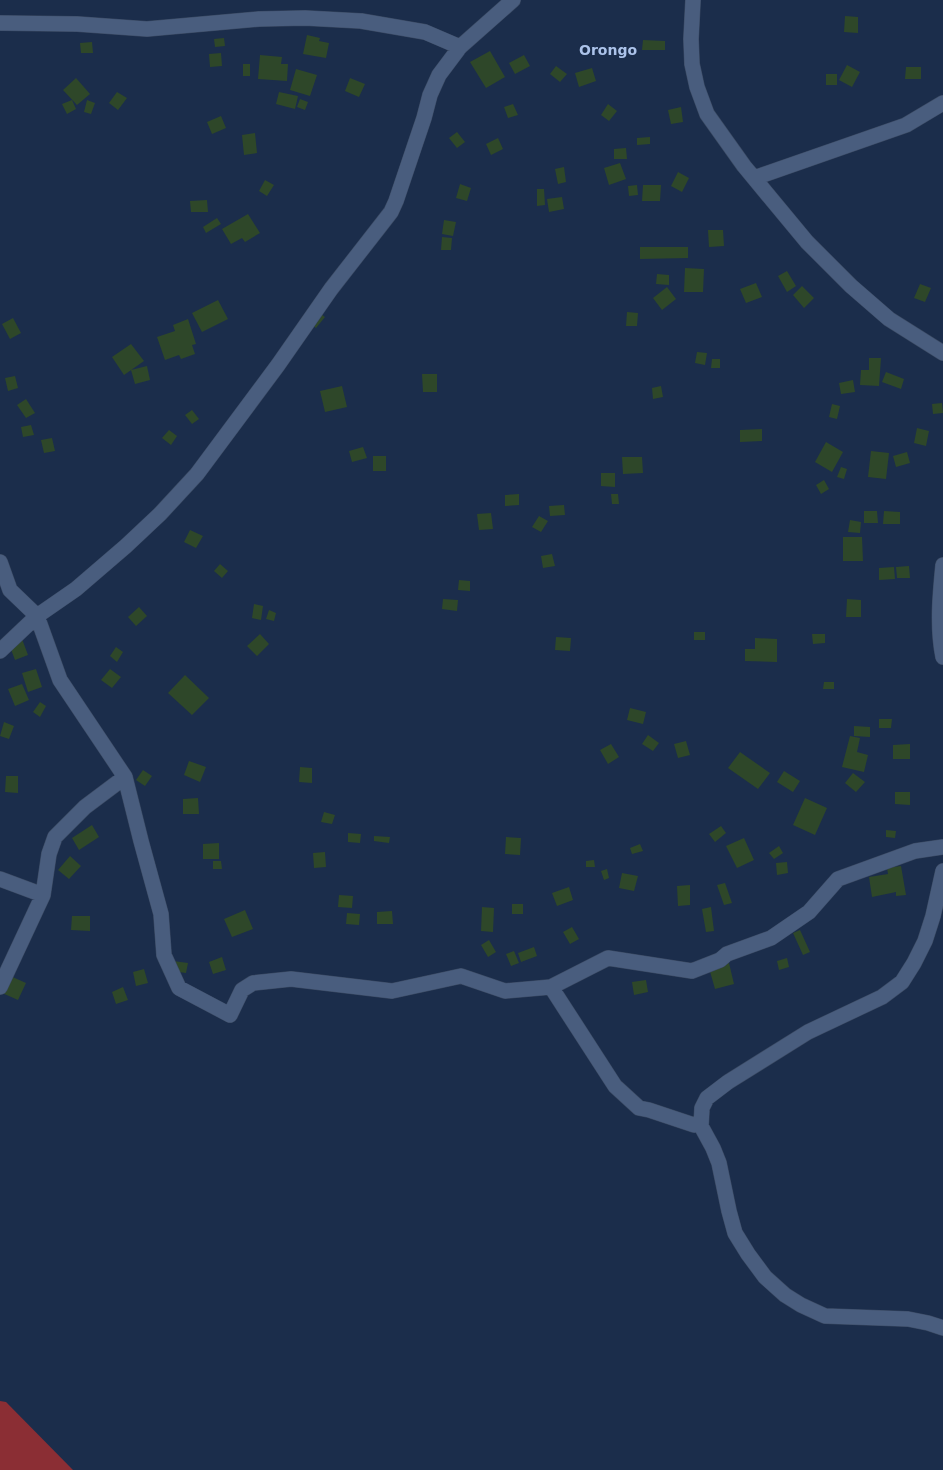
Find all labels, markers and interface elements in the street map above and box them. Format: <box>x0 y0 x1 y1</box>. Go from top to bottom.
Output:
district label: Orongo <box>579 42 637 58</box>

